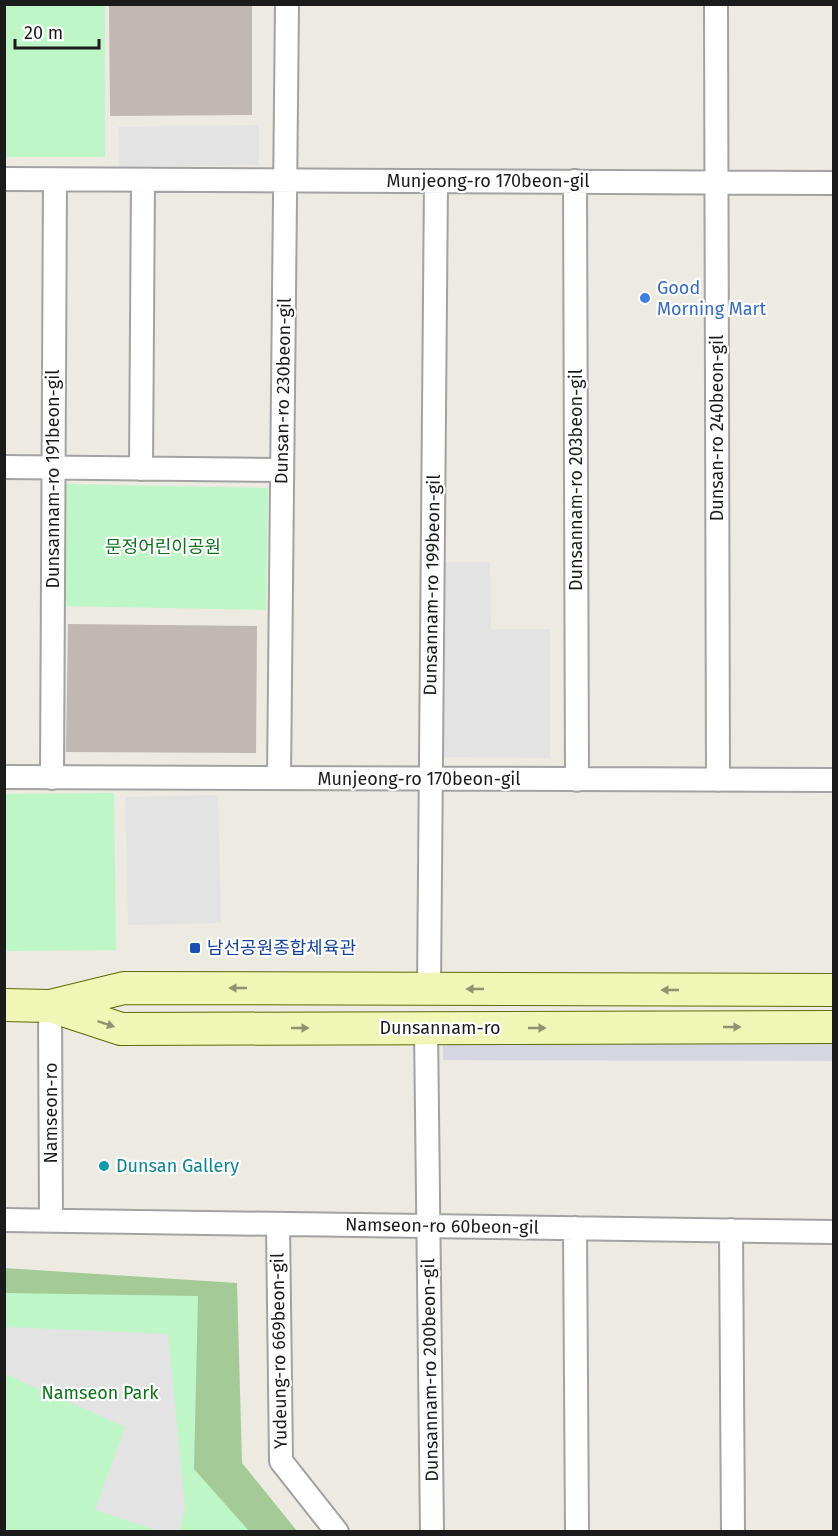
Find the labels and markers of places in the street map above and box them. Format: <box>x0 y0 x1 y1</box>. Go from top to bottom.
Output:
place label: Good Morning Mart <box>657 277 767 320</box>
marker: Good Morning Mart <box>638 291 652 305</box>
place label: 남선공원종합체육관 <box>207 937 356 959</box>
marker: 남선공원종합체육관 <box>188 941 202 955</box>
place label: Dunsan Gallery <box>116 1155 239 1177</box>
marker: Dunsan Gallery <box>97 1159 111 1173</box>

